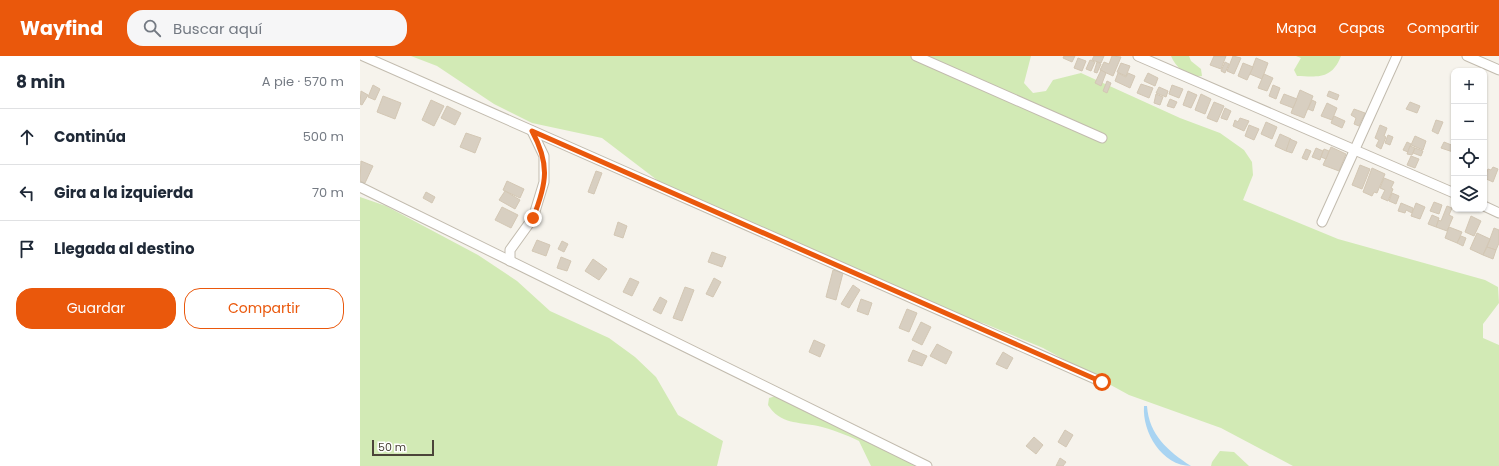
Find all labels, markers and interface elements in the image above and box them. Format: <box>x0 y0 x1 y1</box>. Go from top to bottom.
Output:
search box <box>127 10 407 46</box>
text: Wayfind <box>20 15 103 42</box>
icon: search <box>141 17 163 39</box>
text: Buscar aquí <box>173 18 262 39</box>
text: Mapa <box>1276 18 1316 38</box>
text: Capas <box>1338 18 1385 38</box>
text: Compartir <box>1407 18 1479 38</box>
map controls <box>1451 68 1487 212</box>
button: + <box>1451 68 1487 104</box>
text: 8 min <box>16 70 65 94</box>
text: A pie · 570 m <box>262 72 344 91</box>
button: − <box>1451 104 1487 140</box>
icon: ahead <box>16 126 38 148</box>
text: Continúa <box>54 126 126 147</box>
text: 500 m <box>303 127 344 146</box>
button: locate <box>1451 140 1487 176</box>
button: layers <box>1451 176 1487 212</box>
icon: left <box>16 182 38 204</box>
text: Gira a la izquierda <box>54 182 193 203</box>
text: 70 m <box>312 183 344 202</box>
route end <box>524 209 542 227</box>
icon: arrive <box>16 238 38 260</box>
text: Llegada al destino <box>54 238 195 259</box>
button: Guardar <box>16 288 176 329</box>
button: Compartir <box>184 288 344 329</box>
route start <box>1093 373 1111 391</box>
scale bar <box>372 438 434 457</box>
text: 50 m <box>378 439 406 455</box>

